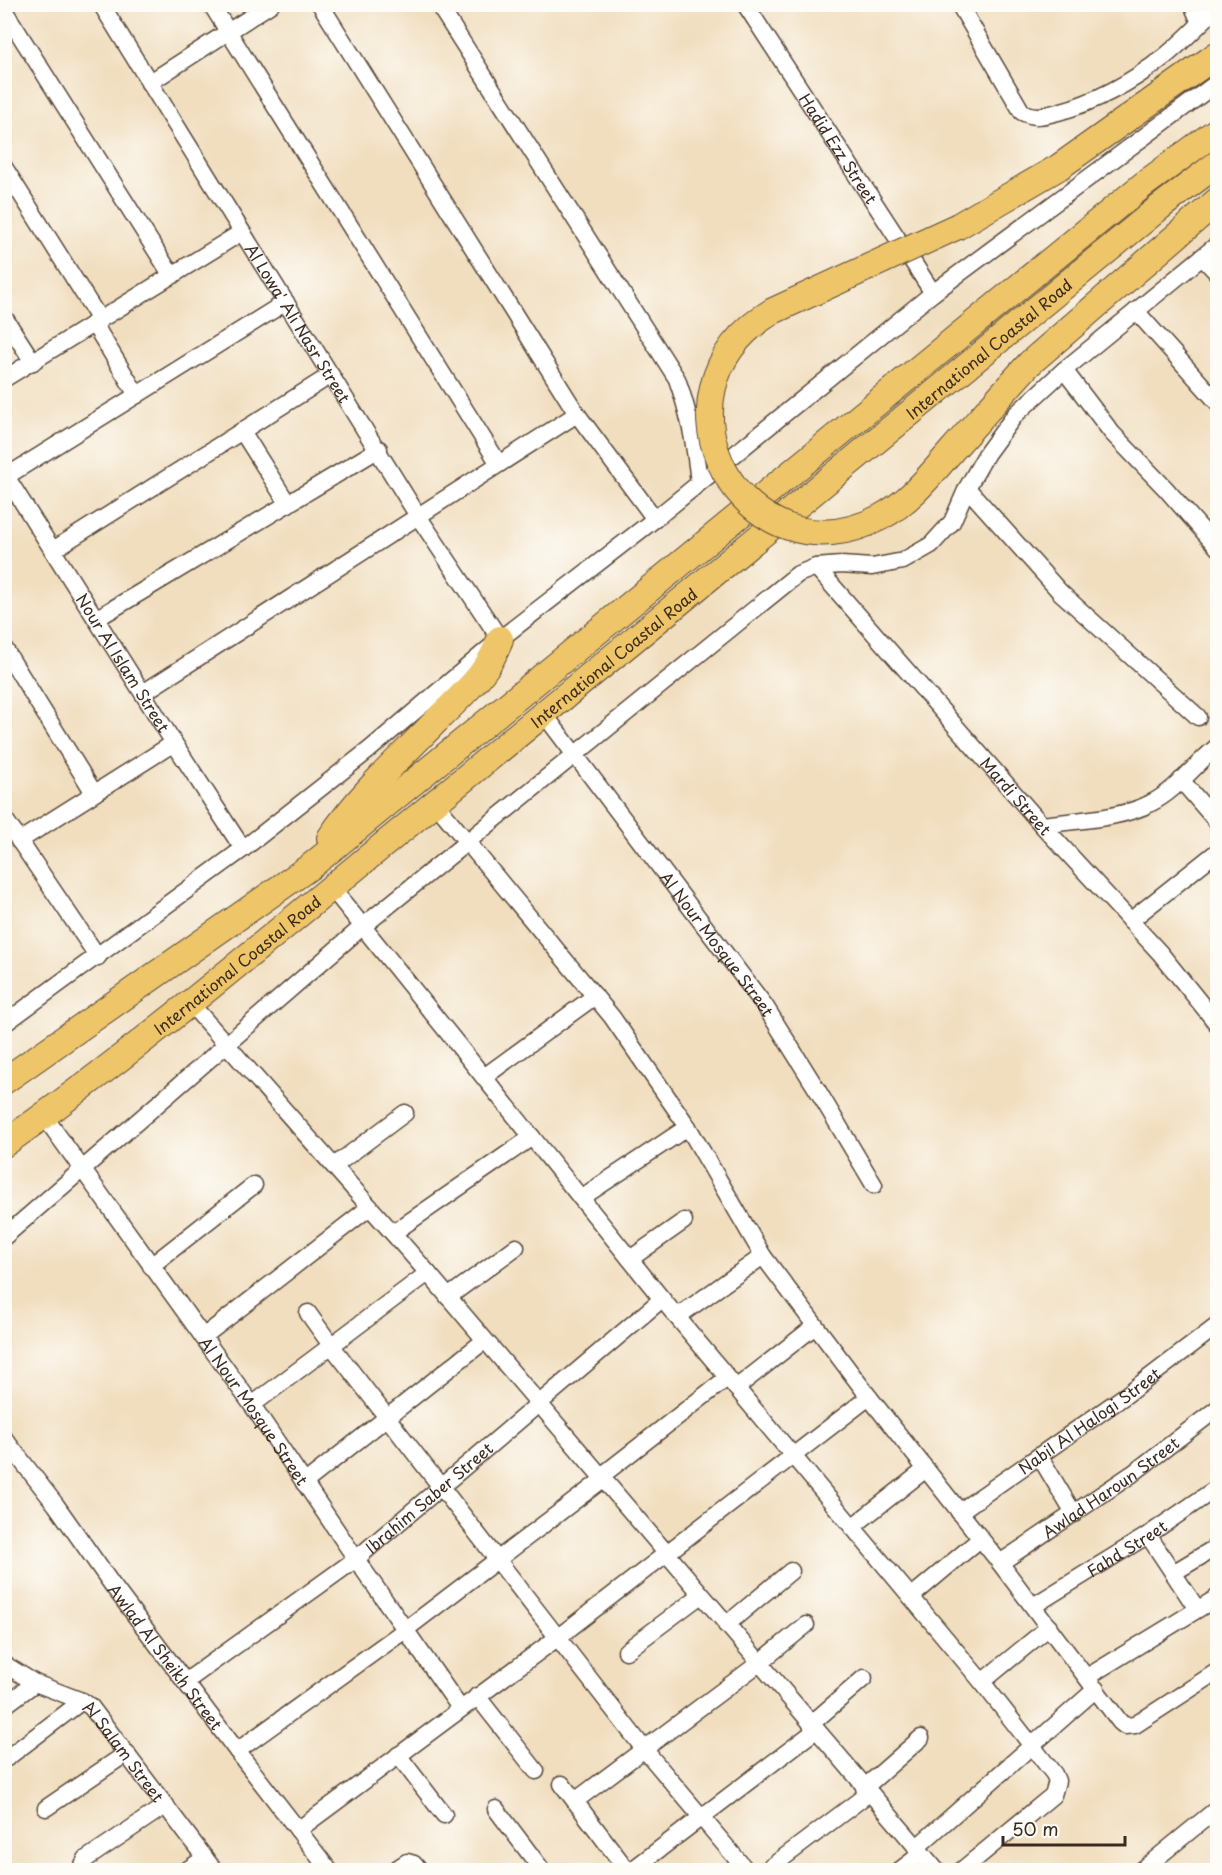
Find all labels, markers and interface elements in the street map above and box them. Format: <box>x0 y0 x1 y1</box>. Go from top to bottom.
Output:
street label: Hadid Ezz Street <box>794 88 884 209</box>
street label: Al Lowa' Ali Nasr Street <box>240 239 357 408</box>
street label: International Coastal Road <box>900 272 1077 424</box>
street label: International Coastal Road <box>525 582 702 733</box>
street label: Nour Al Islam Street <box>71 589 176 737</box>
street label: Mardi Street <box>975 751 1058 840</box>
street label: Al Nour Mosque Street <box>655 866 781 1021</box>
street label: International Coastal Road <box>148 889 326 1040</box>
street label: Al Nour Mosque Street <box>194 1331 315 1490</box>
street label: Nabil Al Halogi Street <box>1013 1361 1165 1479</box>
street label: Awlad Haroun Street <box>1037 1430 1184 1543</box>
street label: Ibrahim Saber Street <box>360 1436 498 1559</box>
street label: Fahd Street <box>1082 1513 1172 1582</box>
street label: Awlad Al Sheikh Street <box>103 1578 229 1735</box>
street label: Al Salam Street <box>79 1693 171 1807</box>
scale bar <box>1003 1809 1124 1847</box>
text: 50 m <box>1012 1815 1059 1842</box>

